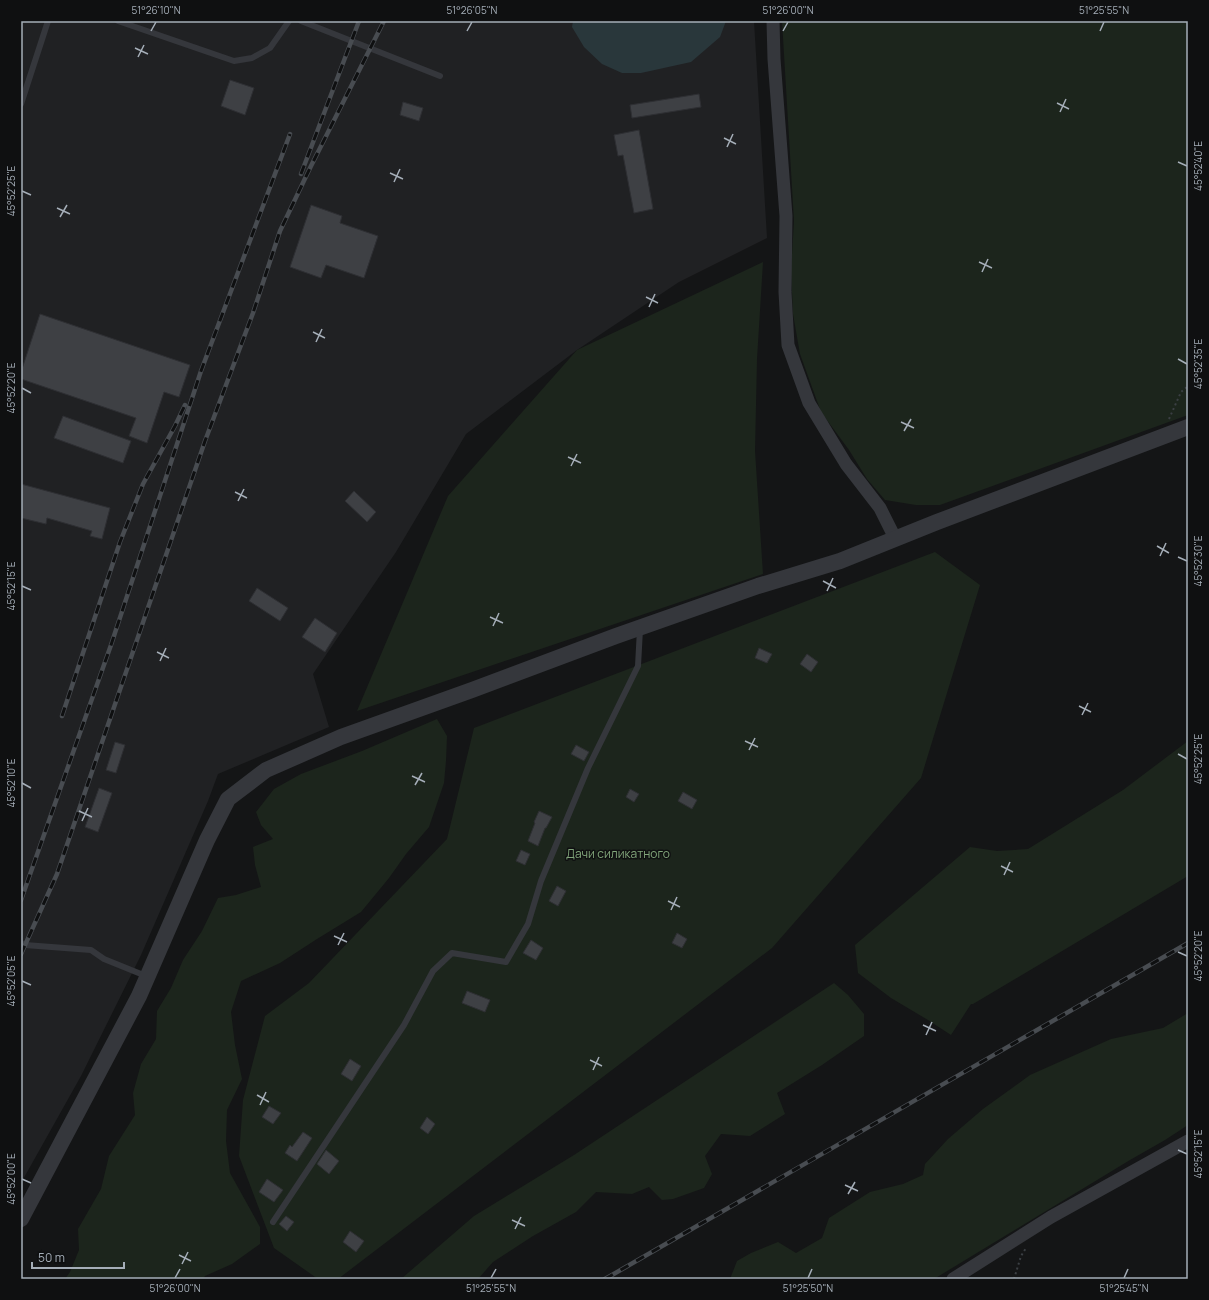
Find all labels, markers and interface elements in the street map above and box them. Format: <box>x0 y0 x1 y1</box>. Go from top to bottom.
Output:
text: 51°26'10"N <box>132 3 181 17</box>
text: 51°26'05"N <box>447 3 498 17</box>
text: 51°26'00"N <box>762 3 814 17</box>
text: 51°25'55"N <box>1079 3 1129 17</box>
text: 45°52'40"E <box>1191 141 1205 191</box>
text: 45°52'25"E <box>4 165 18 216</box>
text: 45°52'35"E <box>1191 338 1205 389</box>
text: 45°52'20"E <box>4 362 18 413</box>
text: 45°52'30"E <box>1191 535 1205 586</box>
text: 45°52'15"E <box>4 561 18 610</box>
text: 45°52'25"E <box>1191 733 1205 784</box>
text: 45°52'10"E <box>4 758 18 808</box>
park label: Дачи силикатного <box>566 845 670 862</box>
text: 45°52'20"E <box>1191 930 1205 981</box>
text: 45°52'05"E <box>4 955 18 1007</box>
text: 45°52'15"E <box>1191 1129 1205 1178</box>
text: 45°52'00"E <box>4 1153 18 1205</box>
scale bar <box>32 1244 124 1270</box>
text: 50 m <box>38 1249 65 1266</box>
text: 51°26'00"N <box>149 1281 201 1295</box>
text: 51°25'55"N <box>466 1281 516 1295</box>
text: 51°25'50"N <box>783 1281 833 1295</box>
text: 51°25'45"N <box>1099 1281 1149 1295</box>

